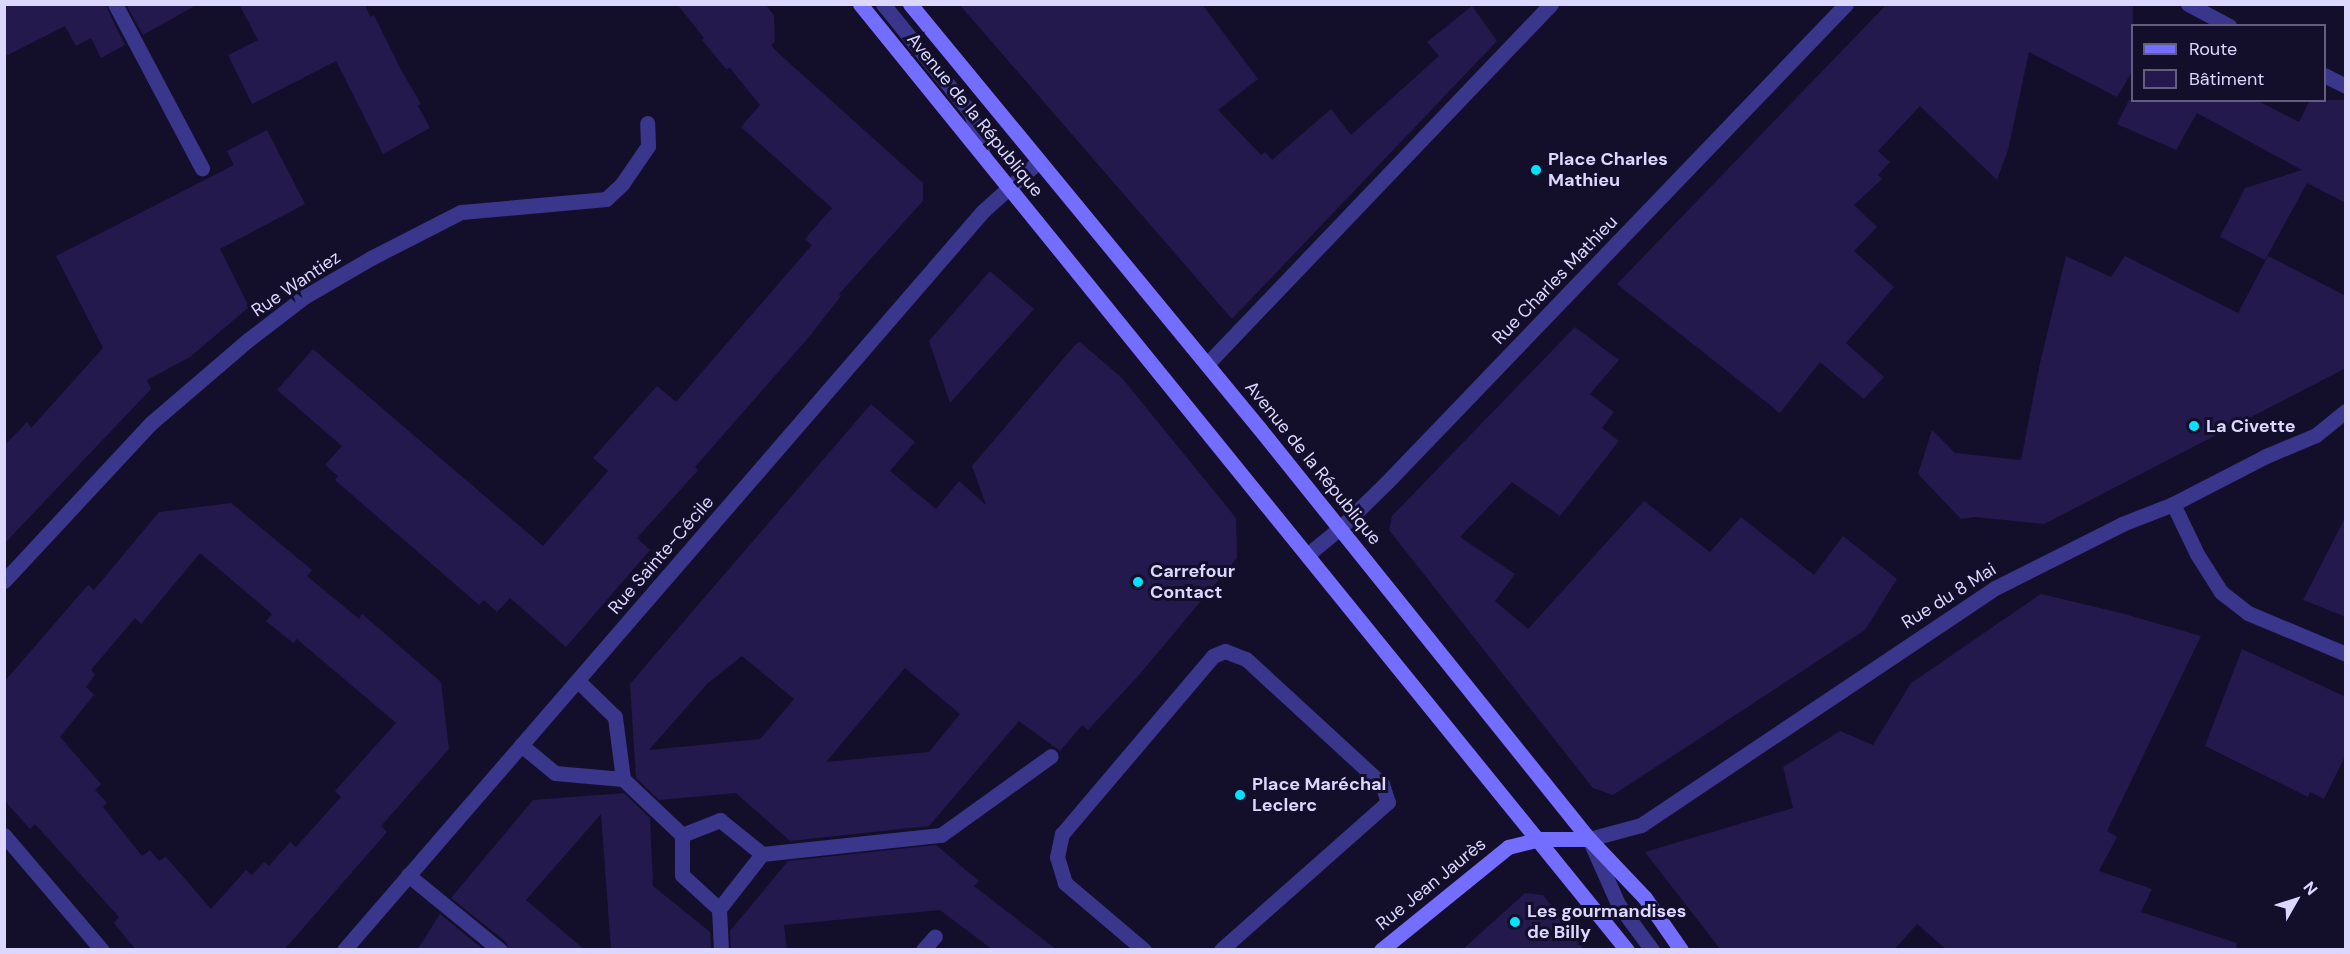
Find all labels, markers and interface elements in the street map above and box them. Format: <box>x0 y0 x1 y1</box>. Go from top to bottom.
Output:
legend <box>2131 24 2326 102</box>
street label: Avenue de la République <box>902 29 1048 201</box>
text: Route <box>2189 37 2237 61</box>
text: Bâtiment <box>2189 67 2264 91</box>
place label: Place Charles Mathieu <box>1548 149 1668 192</box>
marker: Place Charles Mathieu <box>1529 163 1543 177</box>
street label: Rue Charles Mathieu <box>1488 211 1622 349</box>
street label: Rue Wantiez <box>247 246 345 322</box>
street label: Avenue de la République <box>1240 377 1386 549</box>
place label: La Civette <box>2206 415 2296 437</box>
marker: La Civette <box>2187 419 2201 433</box>
street label: Rue Sainte-Cécile <box>604 491 718 619</box>
street label: Rue du 8 Mai <box>1898 558 2000 634</box>
place label: Carrefour Contact <box>1150 561 1235 604</box>
marker: Carrefour Contact <box>1131 575 1145 589</box>
place label: Place Maréchal Leclerc <box>1252 774 1386 816</box>
marker: Place Maréchal Leclerc <box>1233 788 1247 802</box>
street label: Rue Jean Jaurès <box>1372 833 1490 935</box>
north arrow <box>2266 870 2326 930</box>
text: N <box>2299 877 2322 899</box>
place label: Les gourmandises de Billy <box>1527 901 1686 944</box>
marker: Les gourmandises de Billy <box>1508 915 1522 929</box>

